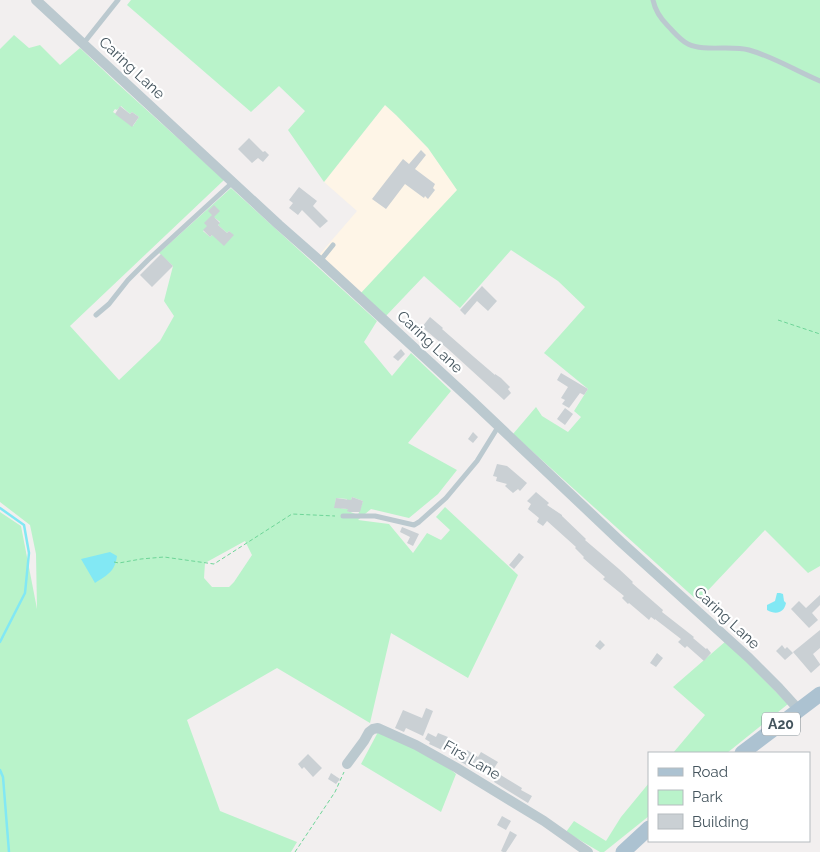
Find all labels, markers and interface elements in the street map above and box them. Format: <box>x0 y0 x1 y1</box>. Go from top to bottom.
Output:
street label: Caring Lane <box>95 33 169 103</box>
street label: Caring Lane <box>393 307 467 377</box>
street label: Caring Lane <box>690 583 764 653</box>
road number: A20 <box>762 712 800 736</box>
street label: Firs Lane <box>440 736 504 784</box>
legend <box>648 752 810 842</box>
text: Road <box>692 763 728 781</box>
text: Park <box>692 788 723 806</box>
text: Building <box>692 813 749 831</box>

